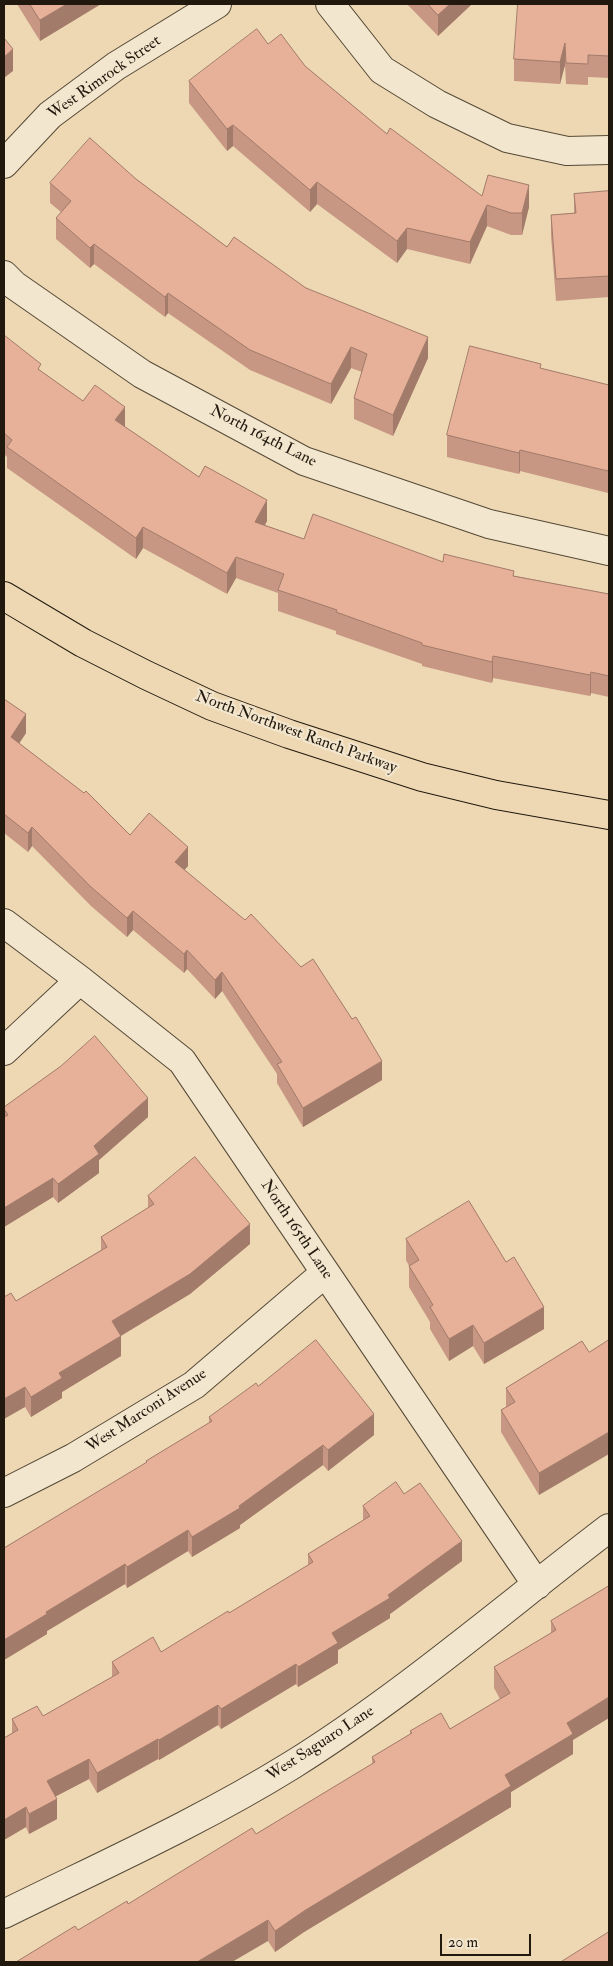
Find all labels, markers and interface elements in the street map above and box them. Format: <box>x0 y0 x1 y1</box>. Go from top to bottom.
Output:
street label: West Rimrock Street <box>45 32 165 124</box>
street label: North 164th Lane <box>207 402 319 472</box>
street label: North Northwest Ranch Parkway <box>193 688 399 778</box>
street label: North 165th Lane <box>256 1177 336 1283</box>
street label: West Marconi Avenue <box>83 1365 211 1457</box>
street label: West Saguaro Lane <box>264 1702 378 1786</box>
scale bar <box>443 1924 534 1956</box>
text: 20 m <box>448 1933 478 1952</box>

